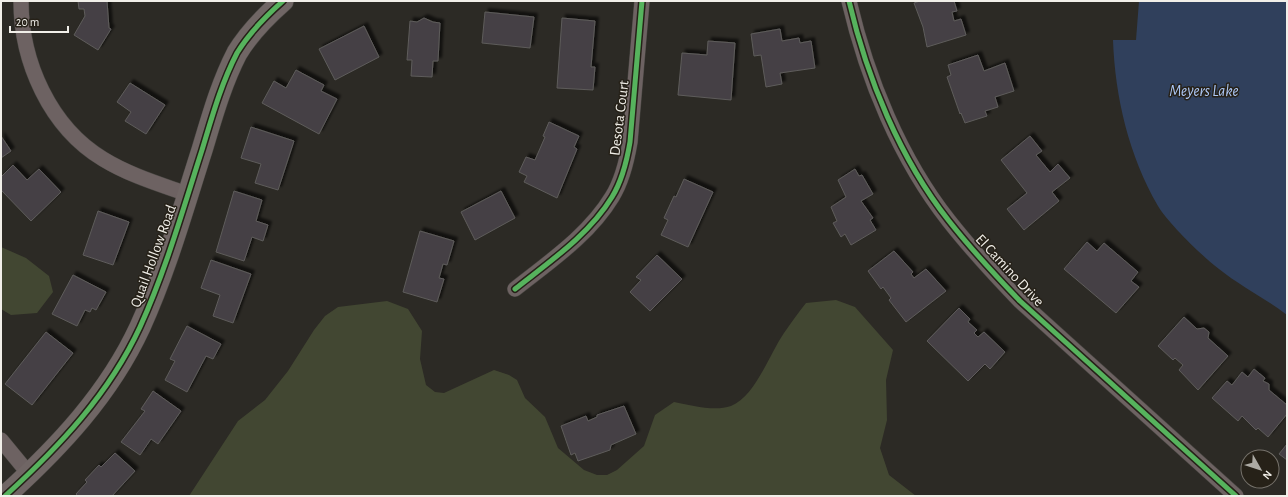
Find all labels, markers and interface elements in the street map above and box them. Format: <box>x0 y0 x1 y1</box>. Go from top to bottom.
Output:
scale bar <box>10 8 68 34</box>
text: 20 m <box>16 16 39 28</box>
street label: Desota Court <box>607 79 632 157</box>
water label: Meyers Lake <box>1169 83 1239 99</box>
street label: Quail Hollow Road <box>128 203 179 310</box>
street label: El Camino Drive <box>973 231 1047 309</box>
north arrow <box>1240 449 1280 489</box>
text: N <box>1261 469 1274 481</box>

